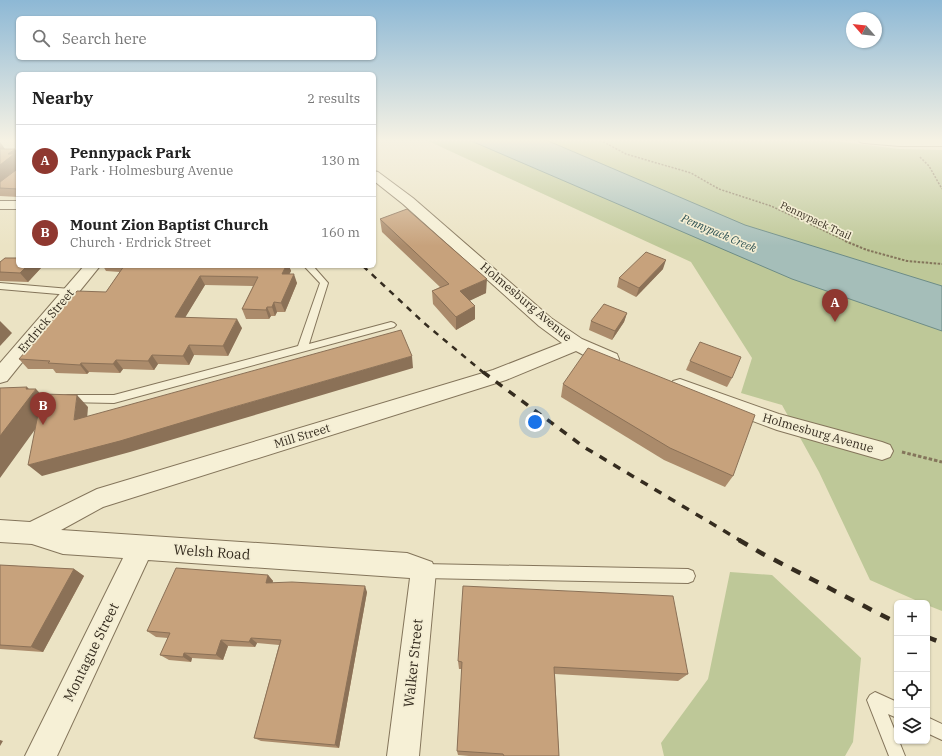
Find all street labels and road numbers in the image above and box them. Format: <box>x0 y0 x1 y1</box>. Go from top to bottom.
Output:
street label: Pennypack Trail <box>778 198 853 243</box>
street label: Holmesburg Avenue <box>477 259 575 344</box>
street label: Erdrick Street <box>14 286 77 356</box>
street label: Holmesburg Avenue <box>761 409 875 456</box>
street label: Mill Street <box>272 420 332 451</box>
street label: Welsh Road <box>173 540 251 564</box>
street label: Montague Street <box>59 600 123 704</box>
street label: Walker Street <box>399 618 427 708</box>

